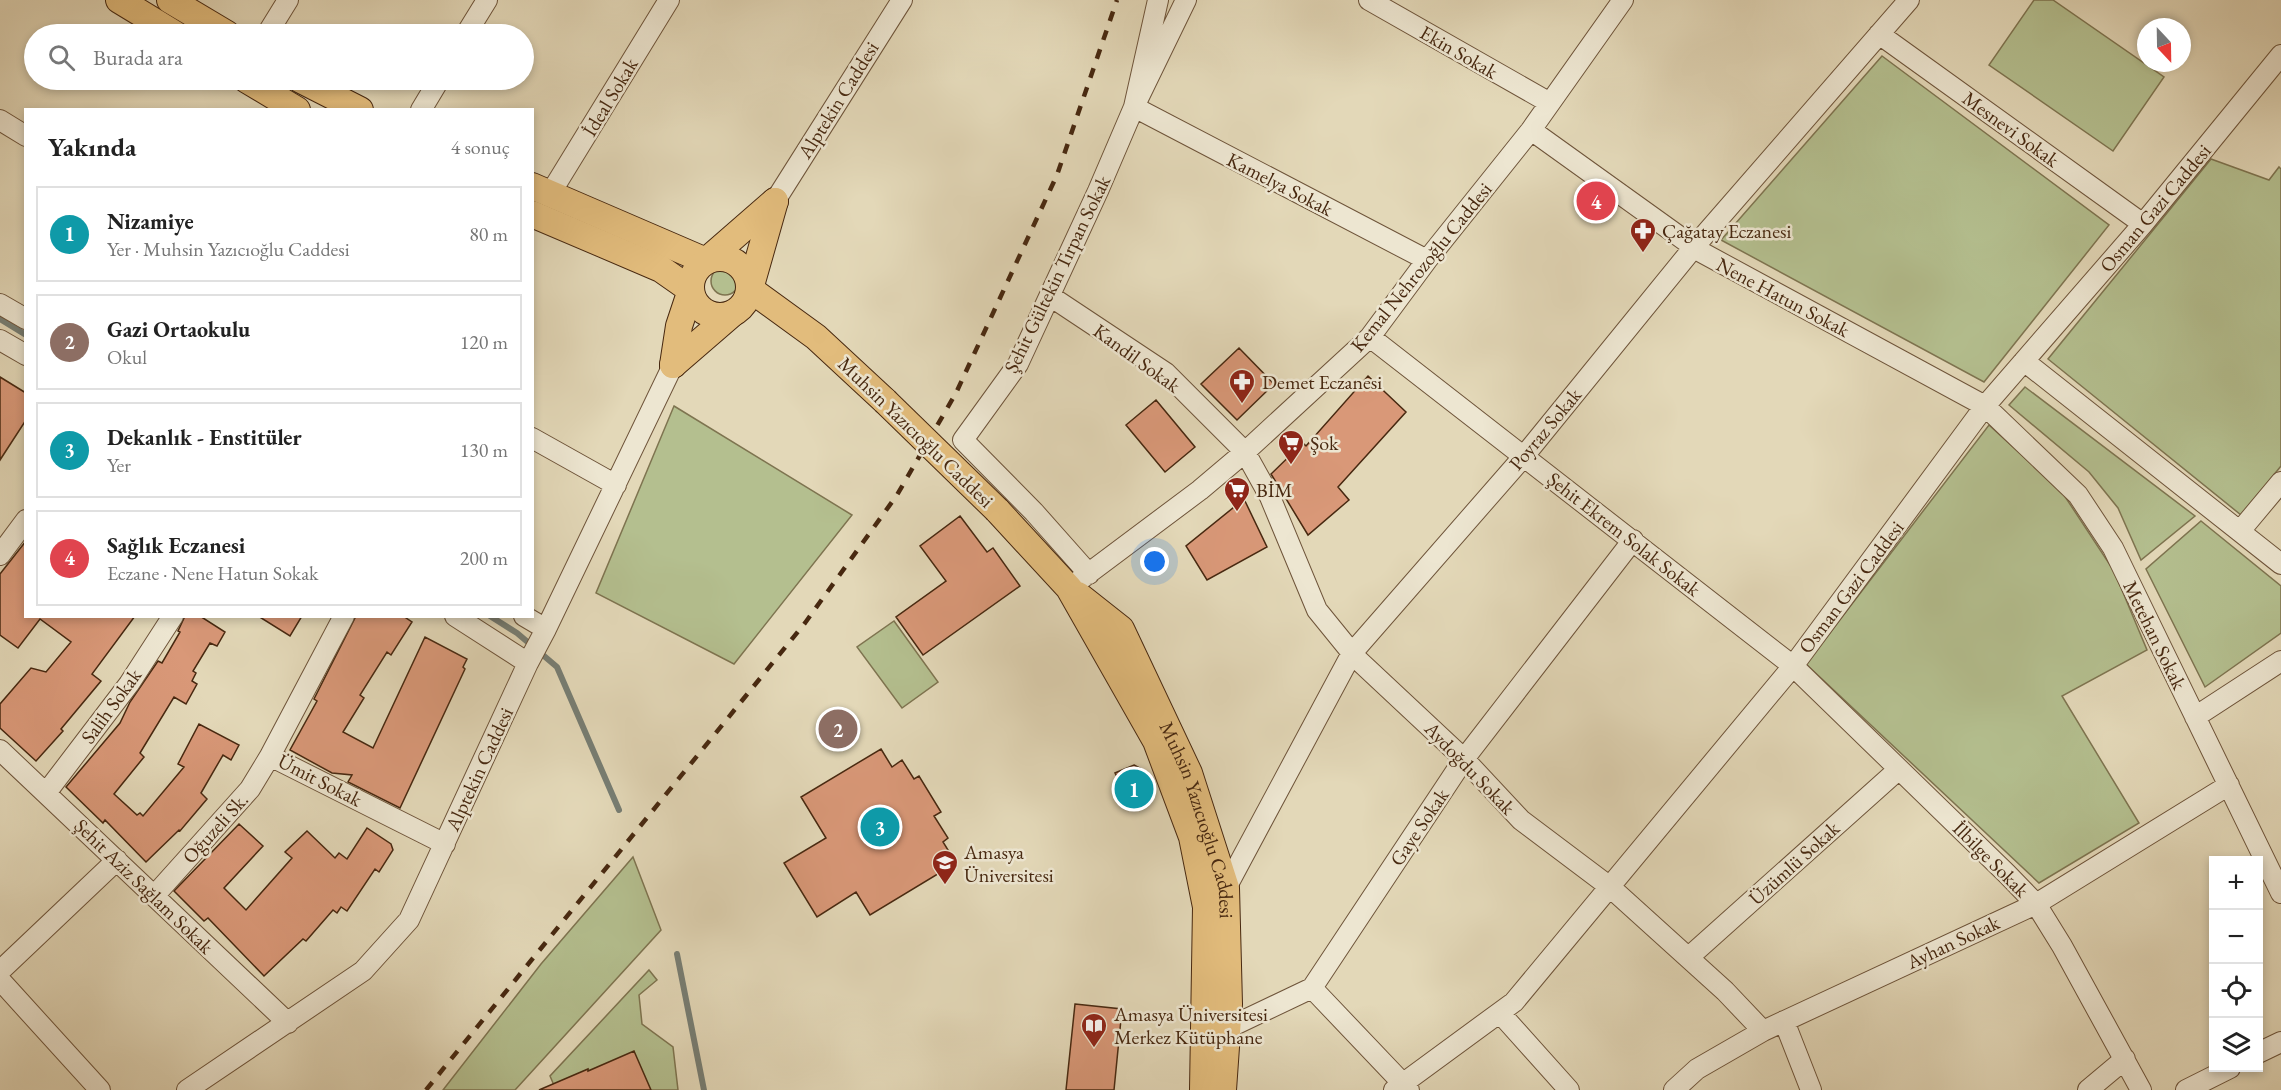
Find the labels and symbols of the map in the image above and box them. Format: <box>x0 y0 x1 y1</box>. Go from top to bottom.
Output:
north arrow <box>2137 18 2191 72</box>
street label: Ekin Sokak <box>1415 19 1503 85</box>
street label: Alptekin Caddesi <box>791 36 884 164</box>
street label: İdeal Sokak <box>576 52 644 141</box>
street label: Mesnevi Sokak <box>1957 85 2065 173</box>
street label: Osman Gazi Caddesi <box>2094 138 2216 278</box>
street label: Kamelya Sokak <box>1222 146 1338 222</box>
street label: Şehit Gültekin Tırpan Sokak <box>998 170 1116 377</box>
street label: Kemal Nehrozoğlu Caddesi <box>1344 177 1498 357</box>
pin: 4 <box>1576 178 1616 224</box>
pharmacy icon: Çağatay Eczanesi <box>1628 216 1658 254</box>
place label: Çağatay Eczanesi <box>1662 218 1791 244</box>
street label: Nene Hatun Sokak <box>1712 251 1855 343</box>
street label: Kandil Sokak <box>1088 318 1186 399</box>
street label: Muhsin Yazıcıoğlu Caddesi <box>833 351 999 513</box>
pharmacy icon: Demet Eczanesi <box>1227 367 1257 405</box>
place label: Demet Eczanesi <box>1262 369 1382 395</box>
street label: Poyraz Sokak <box>1503 382 1587 476</box>
supermarket icon: Şok <box>1276 428 1306 466</box>
place label: Şok <box>1310 430 1339 456</box>
street label: Şehit Ekrem Solak Sokak <box>1542 466 1707 602</box>
supermarket icon: BİM <box>1222 475 1252 513</box>
place label: BİM <box>1256 477 1293 503</box>
street label: Osman Gazi Caddesi <box>1792 515 1910 659</box>
your location <box>1140 547 1169 576</box>
street label: Metehan Sokak <box>2117 576 2193 694</box>
street label: Salih Sokak <box>75 663 147 749</box>
street label: Alptekin Caddesi <box>439 703 519 836</box>
pin: 2 <box>818 706 858 752</box>
street label: Aydoğdu Sokak <box>1418 715 1521 821</box>
street label: Muhsin Yazıcıoğlu Caddesi <box>1154 717 1240 919</box>
street label: Ümit Sokak <box>273 748 367 813</box>
pin: 1 <box>1114 766 1154 812</box>
street label: Gaye Sokak <box>1384 783 1455 871</box>
street label: Oğuzeli Sk. <box>176 787 254 869</box>
pin: 3 <box>860 804 900 850</box>
street label: Şehit Aziz Sağlam Sokak <box>69 813 220 960</box>
street label: Üzümlü Sokak <box>1743 815 1845 911</box>
street label: İlbilge Sokak <box>1947 815 2035 903</box>
place label: Amasya Üniversitesi <box>963 839 1054 888</box>
school or university icon: Amasya Üniversitesi <box>930 848 960 886</box>
street label: Ayhan Sokak <box>1901 909 2004 975</box>
place label: Amasya Üniversitesi Merkez Kütüphane <box>1113 1001 1268 1050</box>
library icon: Amasya Üniversitesi Merkez Kütüphane <box>1079 1011 1109 1049</box>

